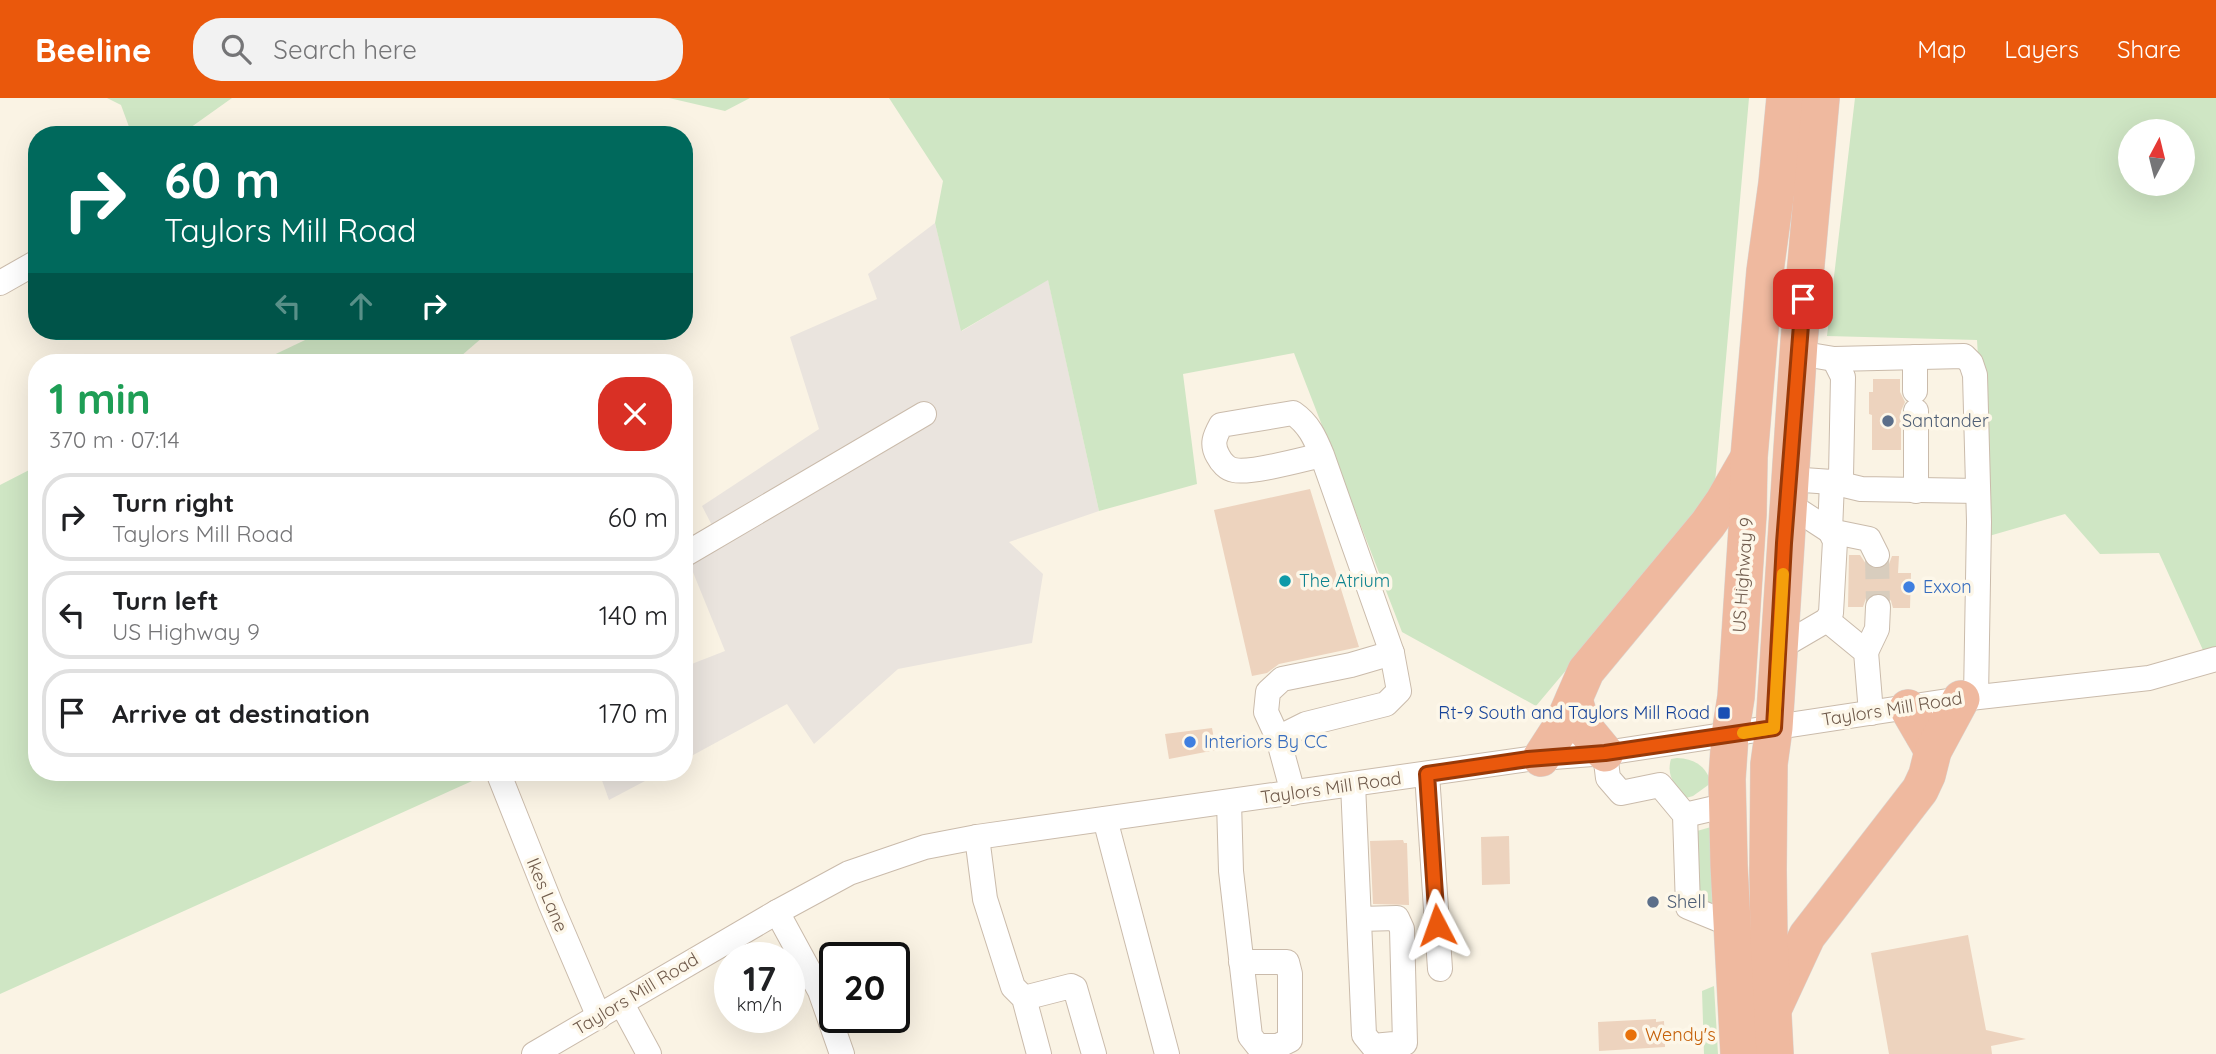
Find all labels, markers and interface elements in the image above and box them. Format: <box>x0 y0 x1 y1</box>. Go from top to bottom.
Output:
search box <box>193 18 683 81</box>
text: Beeline <box>35 29 151 70</box>
icon: search <box>217 30 255 68</box>
text: Search here <box>273 33 417 66</box>
text: Map <box>1917 34 1966 64</box>
text: Layers <box>2004 34 2079 64</box>
text: Share <box>2117 34 2181 64</box>
north arrow <box>2118 119 2194 196</box>
map controls <box>2118 119 2195 196</box>
text: 60 m <box>164 149 280 210</box>
icon: right <box>49 154 140 245</box>
text: Taylors Mill Road <box>164 210 416 250</box>
pin <box>1773 269 1833 329</box>
icon: arrive <box>1784 280 1822 318</box>
icon: left <box>269 287 307 325</box>
icon: ahead <box>342 287 380 325</box>
icon: right <box>415 287 453 325</box>
text: 1 min <box>49 372 151 425</box>
button: close <box>598 377 672 451</box>
place label: Santander <box>1902 409 1989 432</box>
marker: Santander <box>1880 413 1896 429</box>
text: 370 m · 07:14 <box>49 425 180 454</box>
text: Turn right <box>112 486 234 519</box>
icon: right <box>53 498 91 536</box>
text: 60 m <box>608 501 668 534</box>
street label: US Highway 9 <box>1727 516 1758 633</box>
text: Taylors Mill Road <box>112 519 293 548</box>
place label: The Atrium <box>1299 569 1390 592</box>
marker: The Atrium <box>1277 573 1293 589</box>
place label: Exxon <box>1923 575 1972 598</box>
marker: Exxon <box>1901 579 1917 595</box>
text: Turn left <box>112 584 219 617</box>
icon: left <box>53 596 91 634</box>
text: 140 m <box>599 599 668 632</box>
text: US Highway 9 <box>112 617 260 646</box>
street label: Taylors Mill Road <box>1820 686 1964 731</box>
icon: arrive <box>53 694 91 732</box>
text: Arrive at destination <box>112 697 370 730</box>
text: 170 m <box>599 697 668 730</box>
place label: Rt-9 South and Taylors Mill Road <box>1438 701 1710 724</box>
marker: Rt-9 South and Taylors Mill Road <box>1716 705 1732 721</box>
place label: Interiors By CC <box>1204 730 1328 753</box>
marker: Interiors By CC <box>1182 734 1198 750</box>
street label: Taylors Mill Road <box>1259 766 1403 809</box>
street label: Ikes Lane <box>522 854 573 935</box>
position arrow <box>1400 888 1474 962</box>
place label: Shell <box>1667 890 1706 913</box>
marker: Shell <box>1645 894 1661 910</box>
speed limit sign: 20 <box>819 942 910 1033</box>
street label: Taylors Mill Road <box>569 947 702 1040</box>
text: 17 <box>743 956 776 1000</box>
text: km/h <box>737 993 782 1016</box>
place label: Wendy's <box>1645 1023 1716 1046</box>
marker: Wendy's <box>1623 1027 1639 1043</box>

